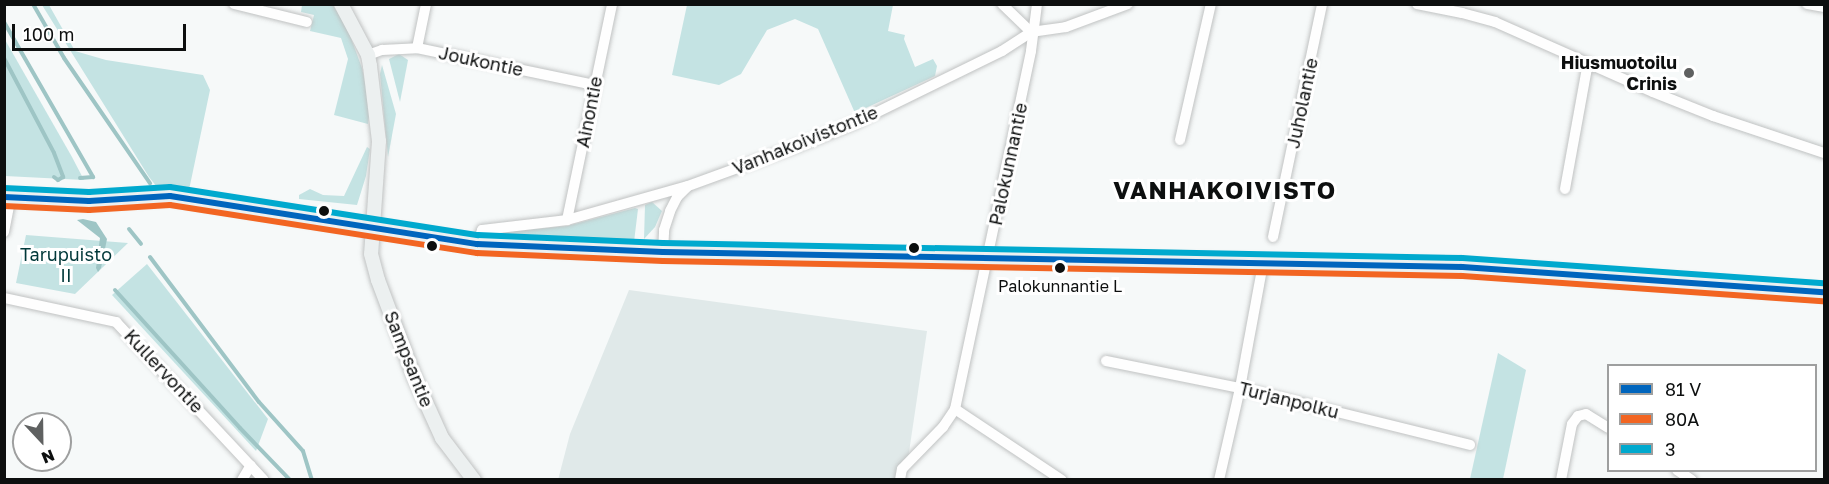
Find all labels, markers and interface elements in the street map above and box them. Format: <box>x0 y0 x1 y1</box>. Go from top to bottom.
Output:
scale bar <box>15 12 189 50</box>
text: 100 m <box>23 23 74 45</box>
street label: Joukontie <box>437 42 525 80</box>
place label: Hiusmuotoilu Crinis <box>1561 52 1677 94</box>
street label: Juholantie <box>1282 56 1322 150</box>
marker: Hiusmuotoilu Crinis <box>1682 66 1696 80</box>
street label: Ainontie <box>572 75 606 149</box>
street label: Vanhakoivistontie <box>729 101 881 179</box>
street label: Palokunnantie <box>984 101 1032 227</box>
district label: VANHAKOIVISTO <box>1113 176 1337 204</box>
unlabelled marker <box>318 205 330 217</box>
unlabelled marker <box>426 240 438 252</box>
unlabelled marker <box>908 242 920 254</box>
park label: Tarupuisto II <box>20 244 112 286</box>
marker: Palokunnantie L <box>1054 262 1066 274</box>
place label: Palokunnantie L <box>998 276 1122 296</box>
street label: Sampsantie <box>380 308 438 410</box>
street label: Kullervontie <box>120 325 208 417</box>
legend <box>1607 364 1817 472</box>
street label: Turjanpolku <box>1237 377 1341 423</box>
text: 81 V <box>1665 378 1701 400</box>
text: 80A <box>1665 408 1699 430</box>
north arrow <box>12 412 72 472</box>
text: 3 <box>1665 438 1676 460</box>
text: N <box>39 445 57 468</box>

